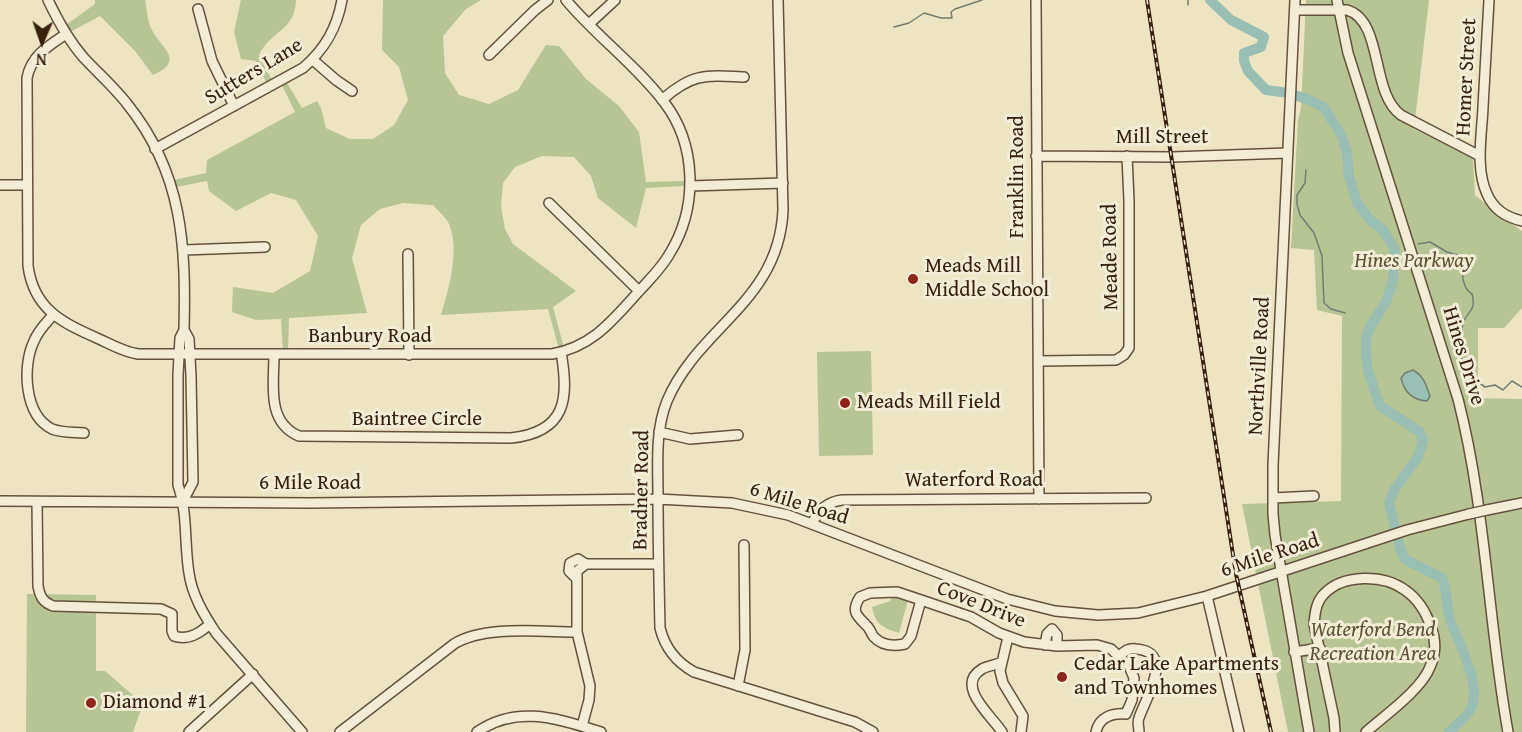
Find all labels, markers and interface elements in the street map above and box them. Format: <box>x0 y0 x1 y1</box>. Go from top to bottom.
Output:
north arrow <box>12 12 72 72</box>
street label: Homer Street <box>1451 17 1483 137</box>
street label: Sutters Lane <box>200 33 308 111</box>
text: N <box>36 48 47 72</box>
street label: Franklin Road <box>1005 115 1031 239</box>
street label: Mill Street <box>1116 125 1208 151</box>
street label: Meade Road <box>1097 203 1125 311</box>
park label: Hines Parkway <box>1354 249 1474 275</box>
place label: Meads Mill Middle School <box>925 254 1049 304</box>
marker: Meads Mill Middle School <box>906 272 920 286</box>
street label: Northville Road <box>1244 296 1276 436</box>
street label: Hines Drive <box>1436 304 1490 408</box>
street label: Banbury Road <box>308 324 432 350</box>
place label: Meads Mill Field <box>857 390 1001 416</box>
marker: Meads Mill Field <box>838 396 852 410</box>
street label: Baintree Circle <box>352 407 482 433</box>
street label: Bradner Road <box>628 430 656 550</box>
street label: Waterford Road <box>905 468 1043 494</box>
street label: 6 Mile Road <box>259 471 361 497</box>
street label: 6 Mile Road <box>746 477 852 531</box>
street label: 6 Mile Road <box>1218 528 1322 584</box>
street label: Cove Drive <box>933 576 1029 634</box>
park label: Waterford Bend Recreation Area <box>1310 618 1436 668</box>
place label: Cedar Lake Apartments and Townhomes <box>1074 652 1279 702</box>
marker: Cedar Lake Apartments and Townhomes <box>1055 670 1069 684</box>
place label: Diamond #1 <box>103 690 207 716</box>
marker: Diamond #1 <box>84 696 98 710</box>

